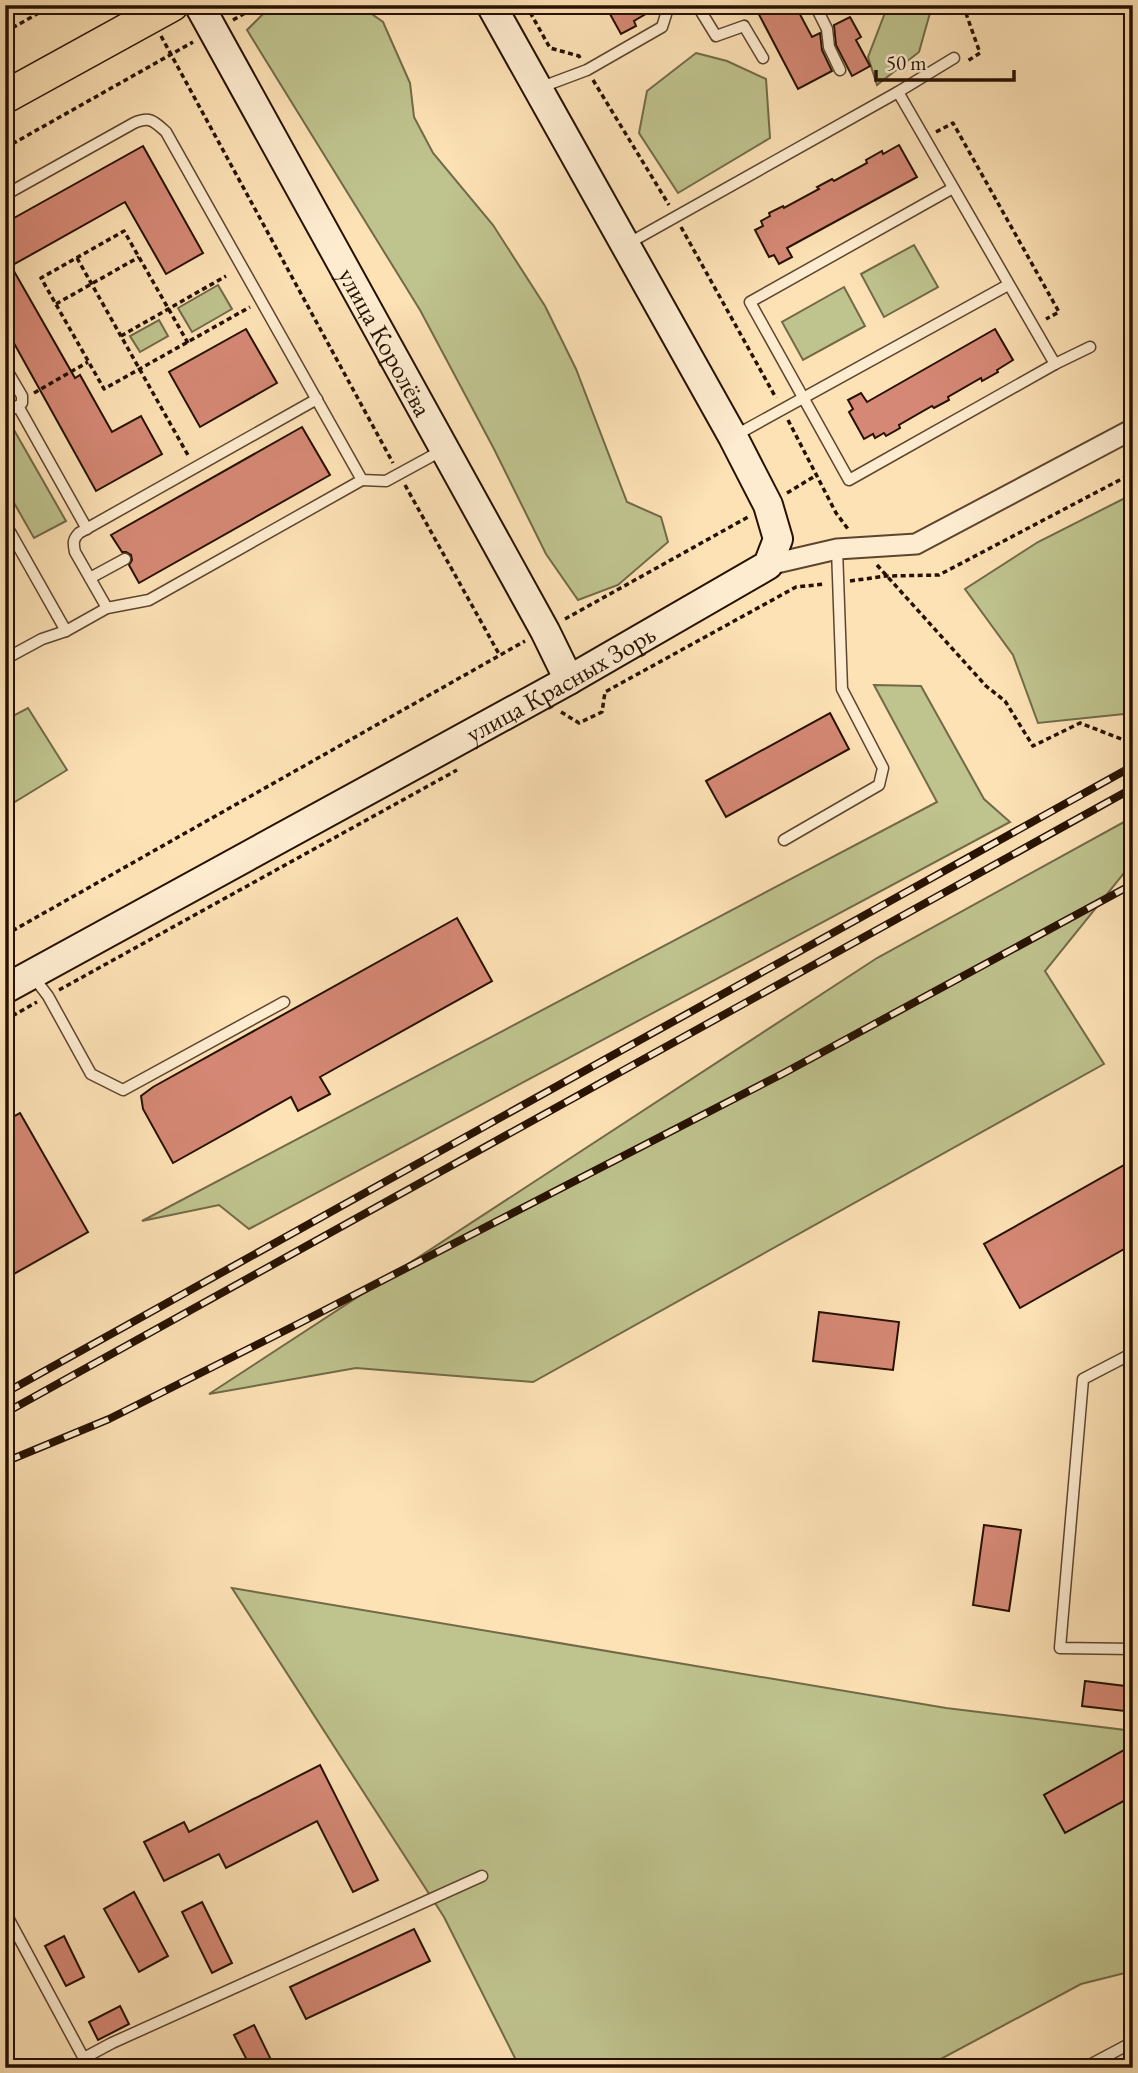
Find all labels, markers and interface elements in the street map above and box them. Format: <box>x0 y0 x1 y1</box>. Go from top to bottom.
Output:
scale bar <box>876 38 1014 82</box>
text: 50 m <box>886 49 927 76</box>
street label: улица Королёва <box>330 261 440 423</box>
street label: улица Красных Зорь <box>460 617 662 750</box>

